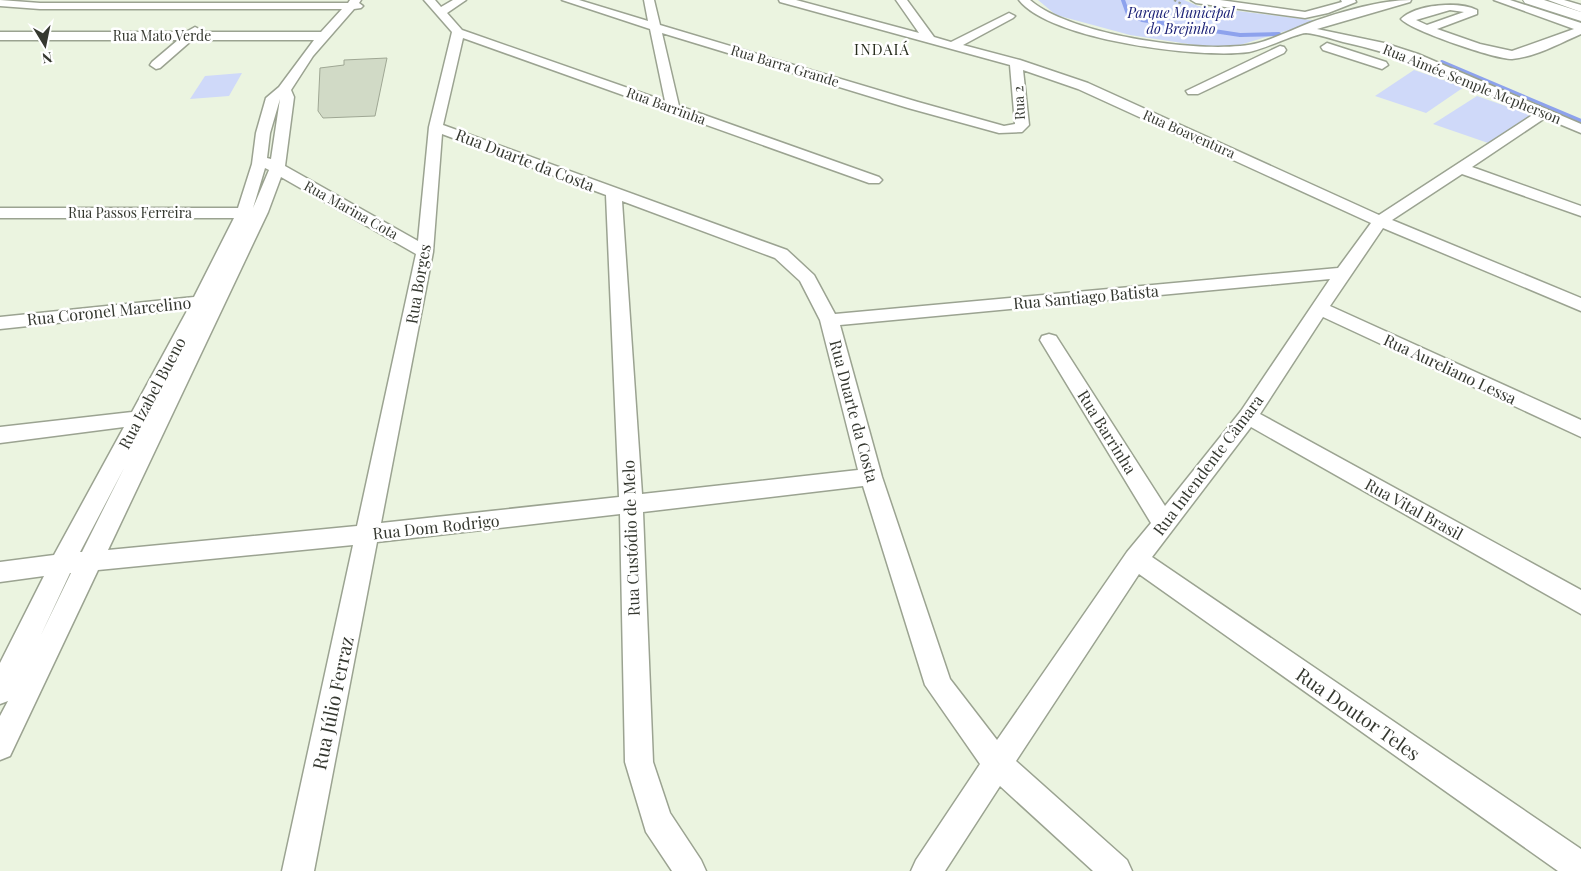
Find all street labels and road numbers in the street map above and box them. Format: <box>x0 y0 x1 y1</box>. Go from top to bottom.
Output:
street label: Rua Mato Verde <box>113 26 211 45</box>
street label: Rua Aimée Semple Mcpherson <box>1380 39 1565 128</box>
street label: Rua Barra Grande <box>729 40 842 91</box>
street label: Rua Barrinha <box>624 82 709 129</box>
street label: Rua 2 <box>1008 85 1029 121</box>
street label: Rua Boaventura <box>1140 105 1238 162</box>
street label: Rua Duarte da Costa <box>453 123 597 196</box>
street label: Rua Marina Cota <box>301 176 402 243</box>
street label: Rua Passos Ferreira <box>68 203 192 222</box>
street label: Rua Borges <box>400 242 435 326</box>
street label: Rua Santiago Batista <box>1012 280 1160 313</box>
street label: Rua Coronel Marcelino <box>26 291 192 330</box>
street label: Rua Aureliano Lessa <box>1381 329 1520 409</box>
street label: Rua Izabel Bueno <box>113 333 190 452</box>
street label: Rua Duarte da Costa <box>825 337 884 484</box>
street label: Rua Barrinha <box>1073 386 1142 478</box>
street label: Rua Intendente Câmara <box>1148 390 1267 539</box>
street label: Rua Custódio de Melo <box>617 459 644 617</box>
street label: Rua Vital Brasil <box>1362 473 1467 544</box>
street label: Rua Dom Rodrigo <box>372 509 501 544</box>
street label: Rua Júlio Ferraz <box>305 634 359 772</box>
street label: Rua Doutor Teles <box>1291 661 1426 766</box>

